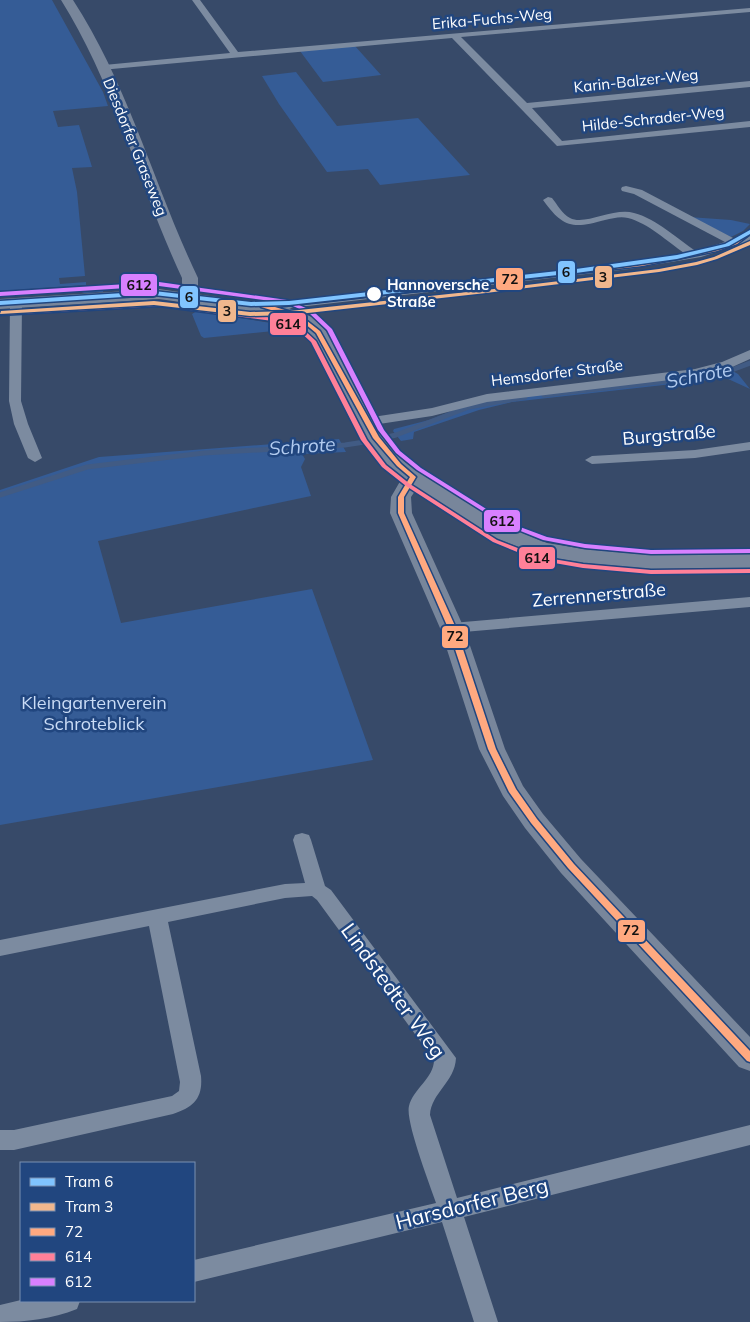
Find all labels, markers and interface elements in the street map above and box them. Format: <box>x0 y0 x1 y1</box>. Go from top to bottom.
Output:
street label: Erika-Fuchs-Weg <box>431 4 553 33</box>
street label: Karin-Balzer-Weg <box>573 65 699 96</box>
street label: Diesdorfer Graseweg <box>99 75 172 219</box>
street label: Hilde-Schrader-Weg <box>581 102 725 135</box>
line badge: 6 <box>557 260 576 284</box>
text: 6 <box>562 263 570 281</box>
line badge: 3 <box>594 265 613 289</box>
line badge: 72 <box>495 267 524 291</box>
text: 3 <box>599 268 607 286</box>
text: 72 <box>502 270 518 288</box>
line badge: 612 <box>120 273 158 297</box>
place label: Hannoversche Straße <box>387 275 489 311</box>
text: 612 <box>126 276 152 294</box>
line badge: 6 <box>179 285 199 309</box>
marker: Hannoversche Straße <box>365 285 383 303</box>
text: 6 <box>185 288 193 306</box>
line badge: 3 <box>217 299 237 323</box>
text: 3 <box>223 302 231 320</box>
line badge: 614 <box>269 312 307 336</box>
text: 614 <box>275 315 301 333</box>
street label: Hemsdorfer Straße <box>490 355 624 390</box>
water label: Schrote <box>664 357 734 393</box>
street label: Burgstraße <box>621 419 717 450</box>
water label: Schrote <box>268 432 336 460</box>
line badge: 612 <box>483 509 521 533</box>
text: 612 <box>489 512 515 530</box>
line badge: 614 <box>518 546 556 570</box>
text: 614 <box>524 549 550 567</box>
street label: Zerrennerstraße <box>531 577 667 612</box>
line badge: 72 <box>441 625 469 649</box>
text: 72 <box>447 627 463 645</box>
park label: Kleingartenverein Schroteblick <box>21 691 167 735</box>
street label: Lindstedter Weg <box>336 918 452 1063</box>
line badge: 72 <box>617 919 646 943</box>
text: 72 <box>623 921 639 939</box>
legend <box>20 1162 195 1302</box>
street label: Harsdorfer Berg <box>393 1171 551 1235</box>
text: Tram 6 <box>65 1172 113 1191</box>
text: Tram 3 <box>65 1197 113 1216</box>
text: 72 <box>65 1222 83 1241</box>
text: 614 <box>65 1247 92 1266</box>
text: 612 <box>65 1272 92 1291</box>

